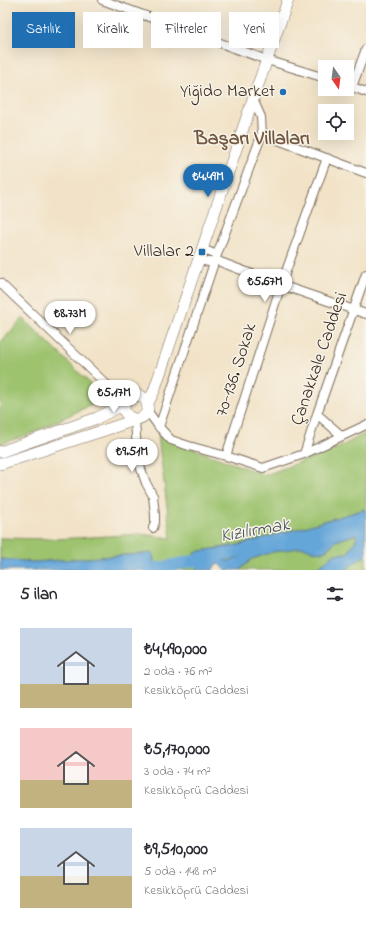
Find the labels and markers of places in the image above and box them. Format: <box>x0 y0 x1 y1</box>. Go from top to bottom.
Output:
place label: Yiğido Market <box>180 79 275 106</box>
marker: Yiğido Market <box>278 87 288 97</box>
pin: ₺4.49M <box>175 164 241 198</box>
place label: Villalar 2 <box>133 239 194 265</box>
marker: Villalar 2 <box>197 247 207 257</box>
pin: ₺5.67M <box>232 269 298 303</box>
pin: ₺8.73M <box>37 301 103 335</box>
pin: ₺5.17M <box>81 380 147 414</box>
pin: ₺9.51M <box>99 439 165 473</box>

